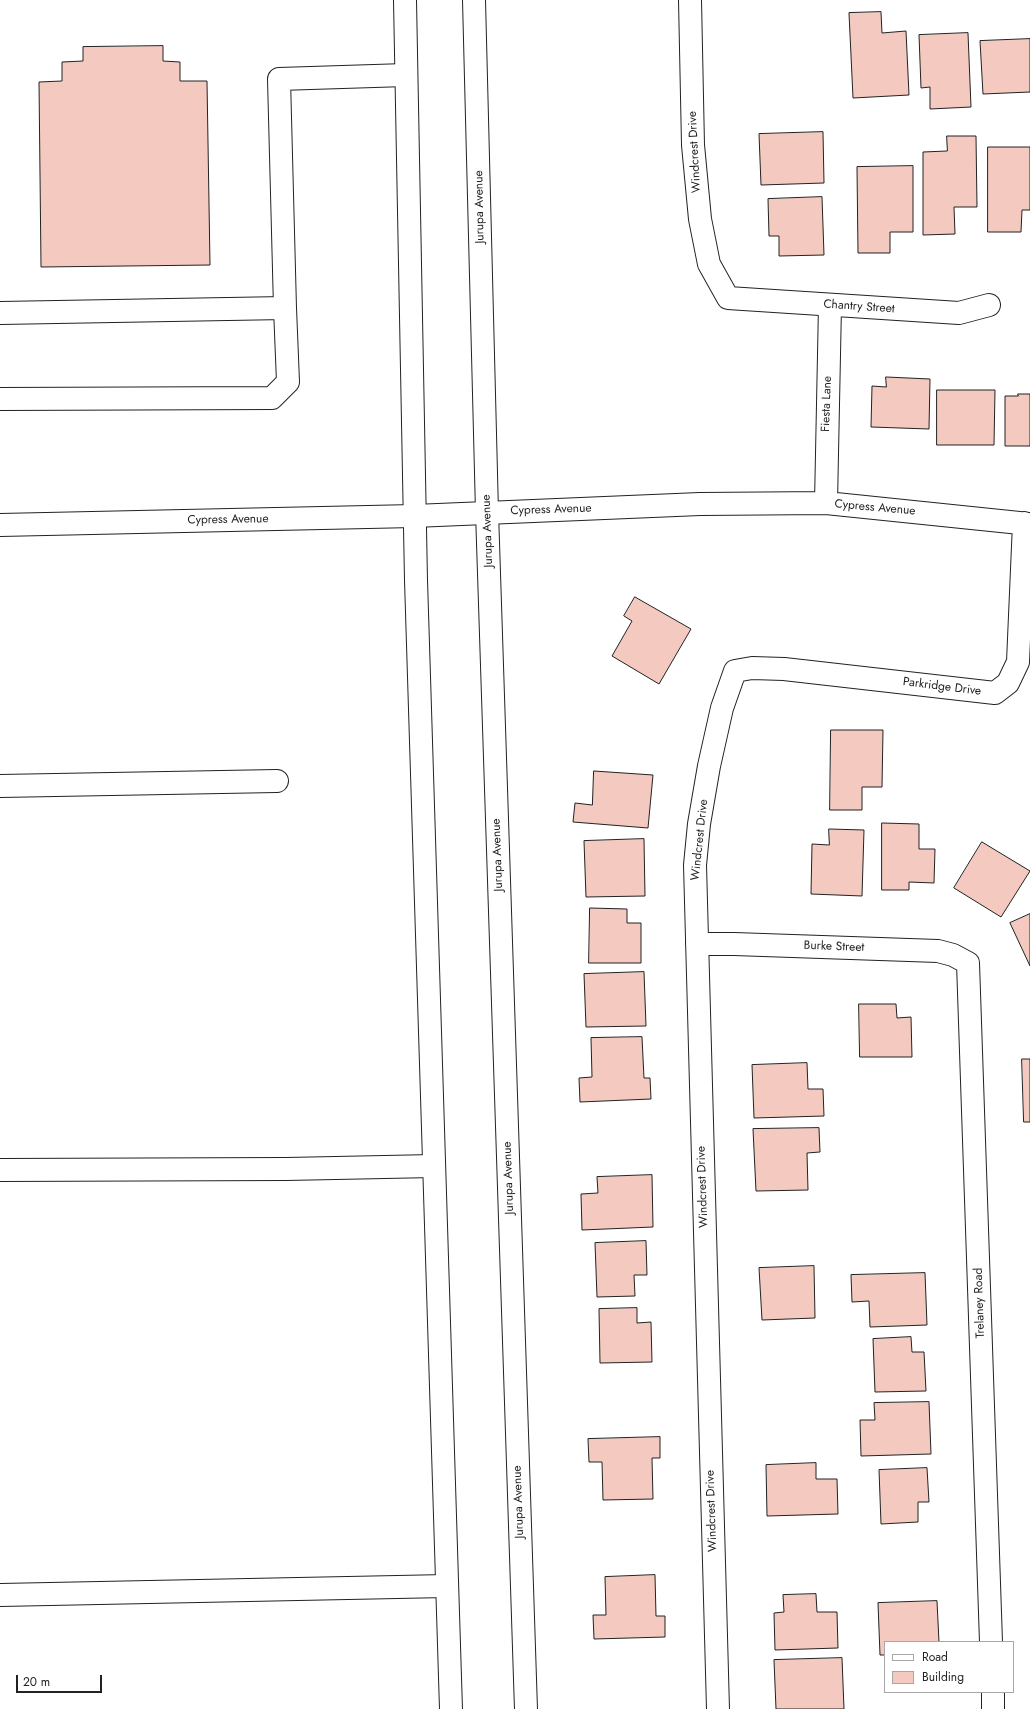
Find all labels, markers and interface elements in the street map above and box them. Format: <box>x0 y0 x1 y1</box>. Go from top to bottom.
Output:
street label: Windcrest Drive <box>686 111 704 193</box>
street label: Jurupa Avenue <box>472 170 488 244</box>
street label: Chantry Street <box>823 297 895 317</box>
street label: Fiesta Lane <box>819 376 835 432</box>
street label: Jurupa Avenue <box>480 494 496 568</box>
street label: Cypress Avenue <box>834 497 916 519</box>
street label: Cypress Avenue <box>510 501 592 519</box>
street label: Cypress Avenue <box>187 512 269 528</box>
street label: Parkridge Drive <box>902 675 982 699</box>
street label: Windcrest Drive <box>689 798 711 882</box>
street label: Jurupa Avenue <box>490 818 506 892</box>
street label: Burke Street <box>803 939 865 955</box>
street label: Jurupa Avenue <box>501 1141 517 1215</box>
street label: Windcrest Drive <box>694 1146 712 1228</box>
street label: Trelaney Road <box>972 1268 988 1338</box>
street label: Jurupa Avenue <box>511 1465 527 1539</box>
street label: Windcrest Drive <box>703 1470 721 1552</box>
legend <box>884 1641 1014 1693</box>
text: Road <box>922 1648 948 1666</box>
scale bar <box>18 1667 104 1693</box>
text: Building <box>922 1668 964 1686</box>
text: 20 m <box>23 1673 50 1691</box>

